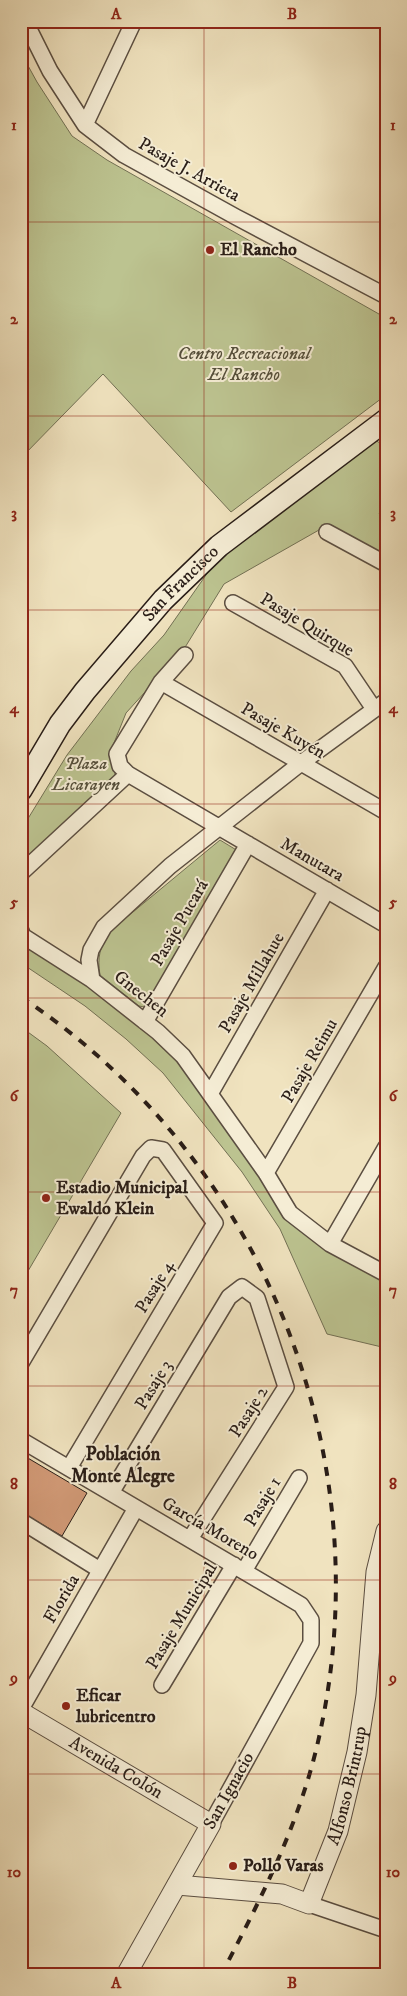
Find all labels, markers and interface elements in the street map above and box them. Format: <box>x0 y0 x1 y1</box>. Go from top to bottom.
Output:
text: A <box>110 4 122 24</box>
text: B <box>287 4 297 24</box>
text: 1 <box>11 115 17 135</box>
text: 1 <box>390 115 396 135</box>
street label: Pasaje J. Arrieta <box>134 133 244 207</box>
place label: El Rancho <box>220 239 297 261</box>
marker: El Rancho <box>204 244 216 256</box>
text: 2 <box>10 309 19 329</box>
text: 2 <box>389 309 398 329</box>
park label: Centro Recreacional El Rancho <box>178 343 313 386</box>
text: 3 <box>11 503 17 523</box>
text: 3 <box>390 503 396 523</box>
street label: San Francisco <box>138 541 224 627</box>
street label: Pasaje Quirque <box>256 588 358 662</box>
text: 4 <box>8 698 19 718</box>
street label: Pasaje Kuyén <box>237 698 330 764</box>
text: 4 <box>387 698 398 718</box>
park label: Plaza Licarayen <box>51 753 120 796</box>
street label: Manutara <box>276 833 348 887</box>
street label: Pasaje Pucará <box>146 876 214 970</box>
text: 5 <box>9 892 18 912</box>
text: 5 <box>388 892 397 912</box>
street label: Pasaje Millahue <box>214 929 290 1037</box>
street label: Gnechen <box>109 966 173 1023</box>
street label: Pasaje Reimu <box>277 1015 343 1107</box>
text: 6 <box>10 1086 20 1106</box>
text: 6 <box>389 1086 399 1106</box>
place label: Estadio Municipal Ewaldo Klein <box>56 1177 188 1220</box>
marker: Estadio Municipal Ewaldo Klein <box>40 1192 52 1204</box>
street label: Pasaje 4 <box>131 1256 180 1317</box>
text: 7 <box>10 1280 18 1300</box>
text: 7 <box>389 1280 397 1300</box>
street label: Pasaje 3 <box>131 1356 177 1414</box>
street label: Pasaje 2 <box>225 1382 273 1442</box>
district label: Población Monte Alegre <box>71 1443 175 1488</box>
street label: Pasaje 1 <box>240 1473 286 1531</box>
text: 8 <box>10 1474 18 1494</box>
text: 8 <box>389 1474 397 1494</box>
street label: García Moreno <box>158 1492 262 1566</box>
street label: Pasaje Municipal <box>141 1558 223 1673</box>
street label: Florida <box>39 1570 85 1627</box>
text: 9 <box>9 1668 18 1688</box>
text: 9 <box>388 1668 397 1688</box>
place label: Eficar lubricentro <box>75 1685 156 1728</box>
marker: Eficar lubricentro <box>60 1700 72 1712</box>
street label: Alfonso Brintrup <box>322 1725 372 1849</box>
street label: Avenida Colón <box>65 1732 167 1804</box>
street label: San Ignacio <box>199 1748 259 1833</box>
place label: Pollo Varas <box>243 1855 323 1877</box>
marker: Pollo Varas <box>227 1860 239 1872</box>
text: 10 <box>7 1862 22 1882</box>
text: 10 <box>386 1862 401 1882</box>
text: A <box>110 1973 122 1993</box>
text: B <box>287 1973 297 1993</box>

